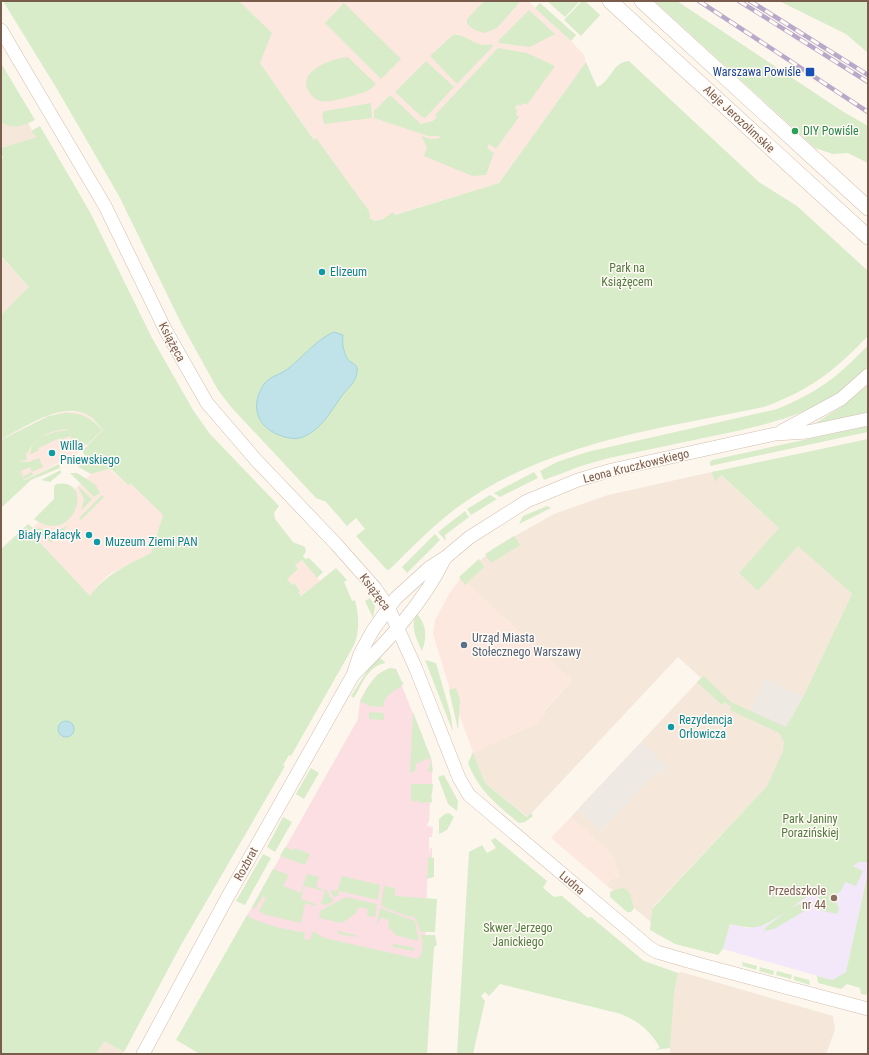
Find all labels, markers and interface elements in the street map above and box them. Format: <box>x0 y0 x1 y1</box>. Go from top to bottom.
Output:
place label: Warszawa Powiśle <box>713 65 801 79</box>
marker: Warszawa Powiśle <box>804 66 816 78</box>
street label: Aleje Jerozolimskie <box>700 82 778 156</box>
place label: DIY Powiśle <box>803 124 859 138</box>
marker: DIY Powiśle <box>790 126 800 136</box>
park label: Park na Książęcem <box>601 261 653 289</box>
place label: Elizeum <box>330 265 367 279</box>
marker: Elizeum <box>317 267 327 277</box>
street label: Książęca <box>156 320 188 364</box>
place label: Willa Pniewskiego <box>60 439 120 467</box>
street label: Leona Kruczkowskiego <box>581 446 691 486</box>
marker: Willa Pniewskiego <box>47 448 57 458</box>
place label: Biały Pałacyk <box>18 528 82 542</box>
marker: Biały Pałacyk <box>84 530 94 540</box>
place label: Muzeum Ziemi PAN <box>105 535 198 549</box>
marker: Muzeum Ziemi PAN <box>92 537 102 547</box>
street label: Książęca <box>357 571 394 613</box>
place label: Urząd Miasta Stołecznego Warszawy <box>472 631 581 659</box>
marker: Urząd Miasta Stołecznego Warszawy <box>459 640 469 650</box>
place label: Rezydencja Orłowicza <box>679 713 733 741</box>
marker: Rezydencja Orłowicza <box>666 722 676 732</box>
park label: Park Janiny Porazińskiej <box>781 812 839 840</box>
street label: Rozbrat <box>231 844 261 883</box>
street label: Ludna <box>556 868 588 898</box>
place label: Przedszkole nr 44 <box>768 884 826 912</box>
marker: Przedszkole nr 44 <box>829 893 839 903</box>
park label: Skwer Jerzego Janickiego <box>483 921 553 949</box>

